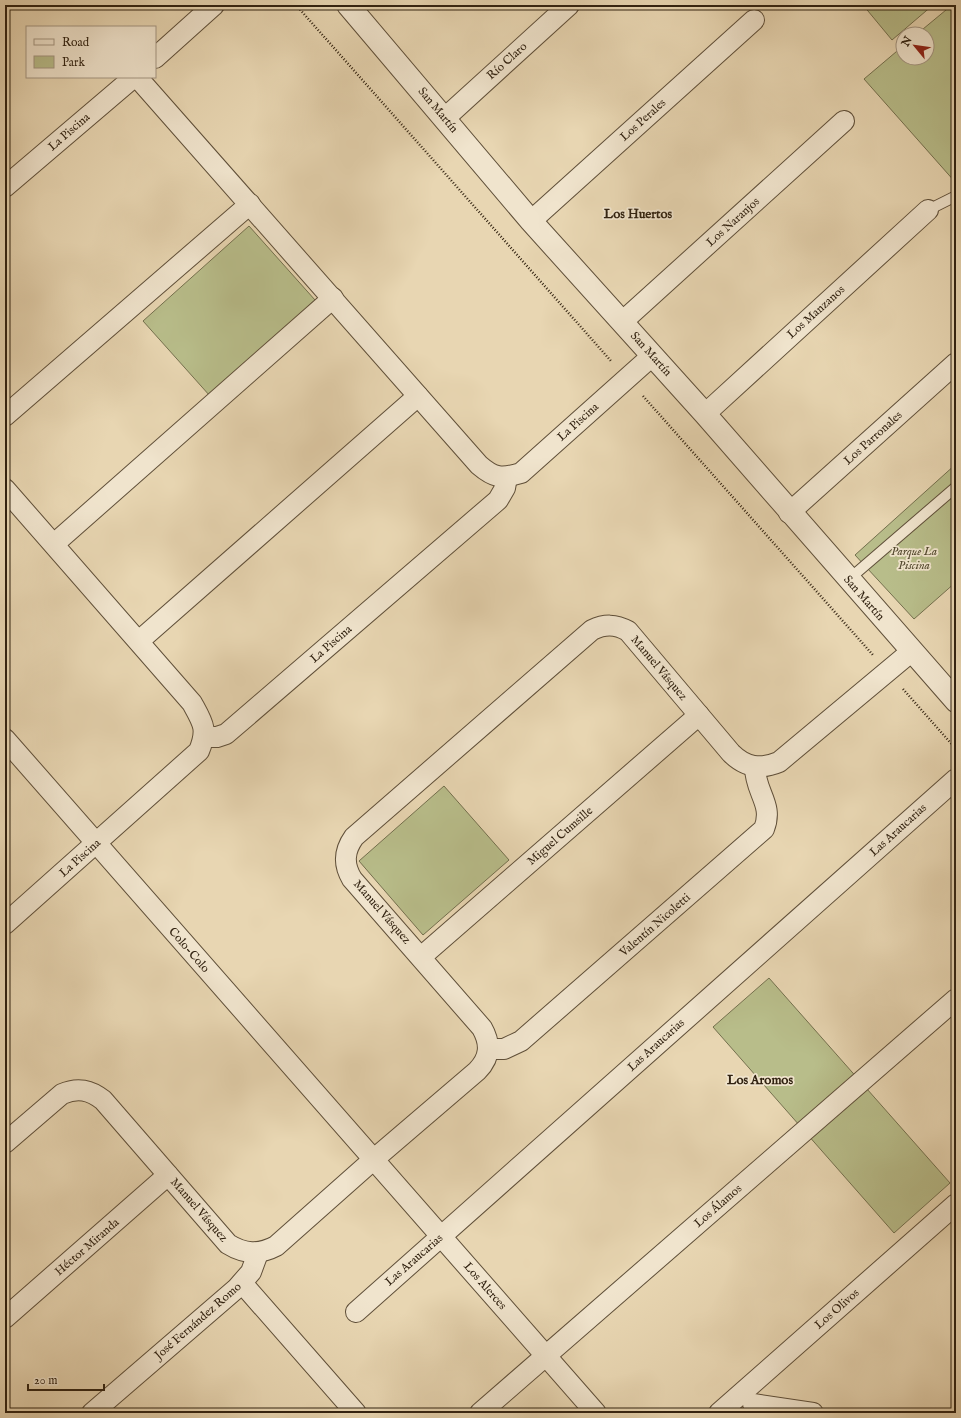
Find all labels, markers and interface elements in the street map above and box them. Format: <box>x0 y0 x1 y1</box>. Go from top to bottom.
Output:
legend <box>26 26 156 78</box>
north arrow <box>895 26 935 66</box>
text: N <box>898 34 916 50</box>
text: Road <box>62 35 90 50</box>
street label: Río Claro <box>484 39 531 83</box>
text: Park <box>62 55 85 70</box>
street label: San Martín <box>415 84 462 136</box>
street label: Los Perales <box>617 95 669 145</box>
street label: La Piscina <box>45 109 94 154</box>
street label: Los Naranjos <box>703 194 763 250</box>
district label: Los Huertos <box>603 206 673 223</box>
street label: Los Manzanos <box>784 282 848 342</box>
street label: San Martín <box>627 329 675 380</box>
street label: La Piscina <box>554 399 602 445</box>
street label: Los Parronales <box>841 408 905 468</box>
park label: Parque La Piscina <box>891 544 937 573</box>
street label: San Martín <box>840 572 888 624</box>
street label: La Piscina <box>307 621 356 666</box>
street label: Manuel Vásquez <box>627 632 691 704</box>
street label: Las Araucarias <box>866 800 930 860</box>
street label: Miguel Cumsille <box>524 803 596 869</box>
street label: La Piscina <box>56 835 104 881</box>
street label: Manuel Vásquez <box>349 877 414 948</box>
street label: Valentín Nicoletti <box>616 890 693 960</box>
street label: Colo-Colo <box>165 924 213 976</box>
street label: Las Araucarias <box>624 1015 688 1075</box>
district label: Los Aromos <box>726 1072 793 1089</box>
street label: Manuel Vásquez <box>166 1175 231 1246</box>
street label: Los Álamos <box>690 1180 745 1231</box>
street label: Héctor Miranda <box>52 1214 123 1279</box>
street label: Las Araucarias <box>382 1231 446 1289</box>
street label: Los Alerces <box>460 1259 510 1313</box>
street label: José Fernández Romo <box>150 1279 246 1365</box>
street label: Los Olivos <box>812 1286 862 1332</box>
scale bar <box>28 1366 104 1392</box>
text: 20 m <box>34 1373 57 1388</box>

